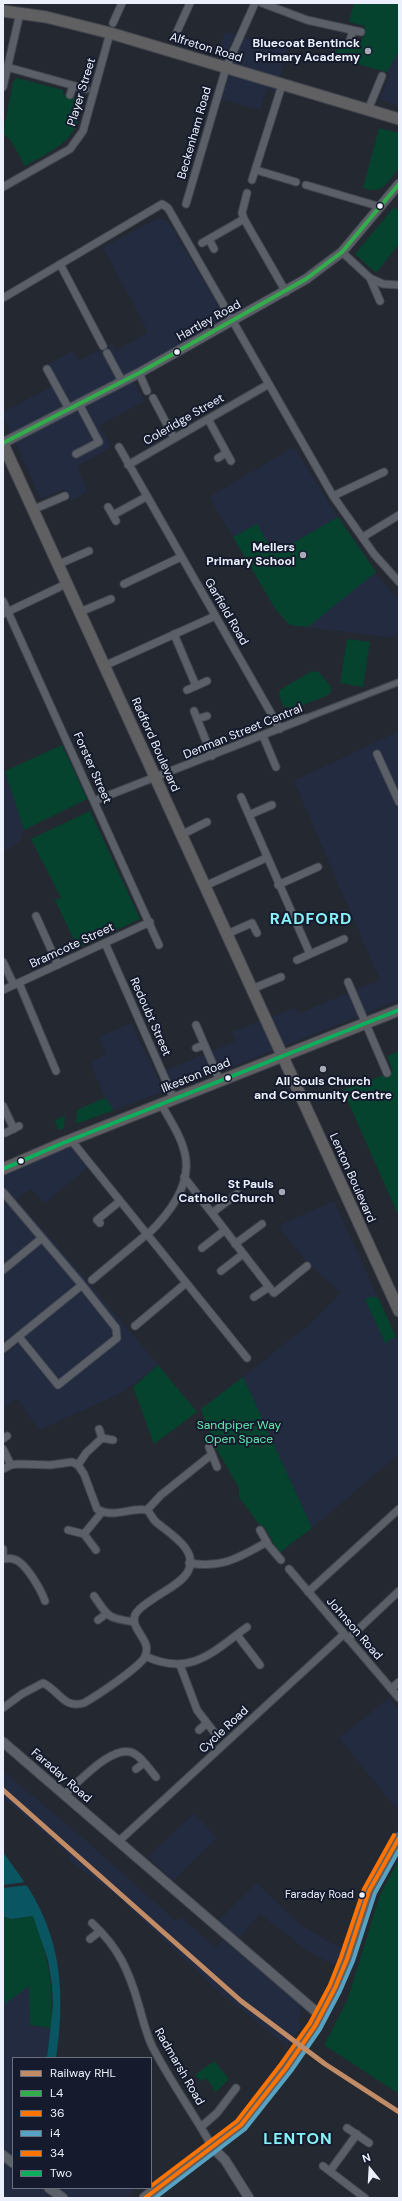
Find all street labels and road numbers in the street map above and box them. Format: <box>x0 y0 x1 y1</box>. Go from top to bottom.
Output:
street label: Alfreton Road <box>168 30 244 66</box>
street label: Player Street <box>65 56 99 128</box>
street label: Beckenham Road <box>175 85 215 181</box>
street label: Hartley Road <box>175 298 243 344</box>
street label: Coleridge Street <box>141 391 227 449</box>
street label: Garfield Road <box>201 576 251 648</box>
street label: Radford Boulevard <box>128 696 182 794</box>
street label: Denman Street Central <box>181 702 305 762</box>
street label: Forster Street <box>70 730 114 806</box>
street label: Bramcote Street <box>28 920 116 972</box>
street label: Redoubt Street <box>126 976 174 1058</box>
street label: Ilkeston Road <box>159 1056 233 1096</box>
street label: Lenton Boulevard <box>326 1131 378 1225</box>
street label: Johnson Road <box>323 1595 385 1663</box>
street label: Cycle Road <box>196 1704 252 1756</box>
street label: Faraday Road <box>28 1746 94 1806</box>
street label: Radmarsh Road <box>151 2026 207 2108</box>

